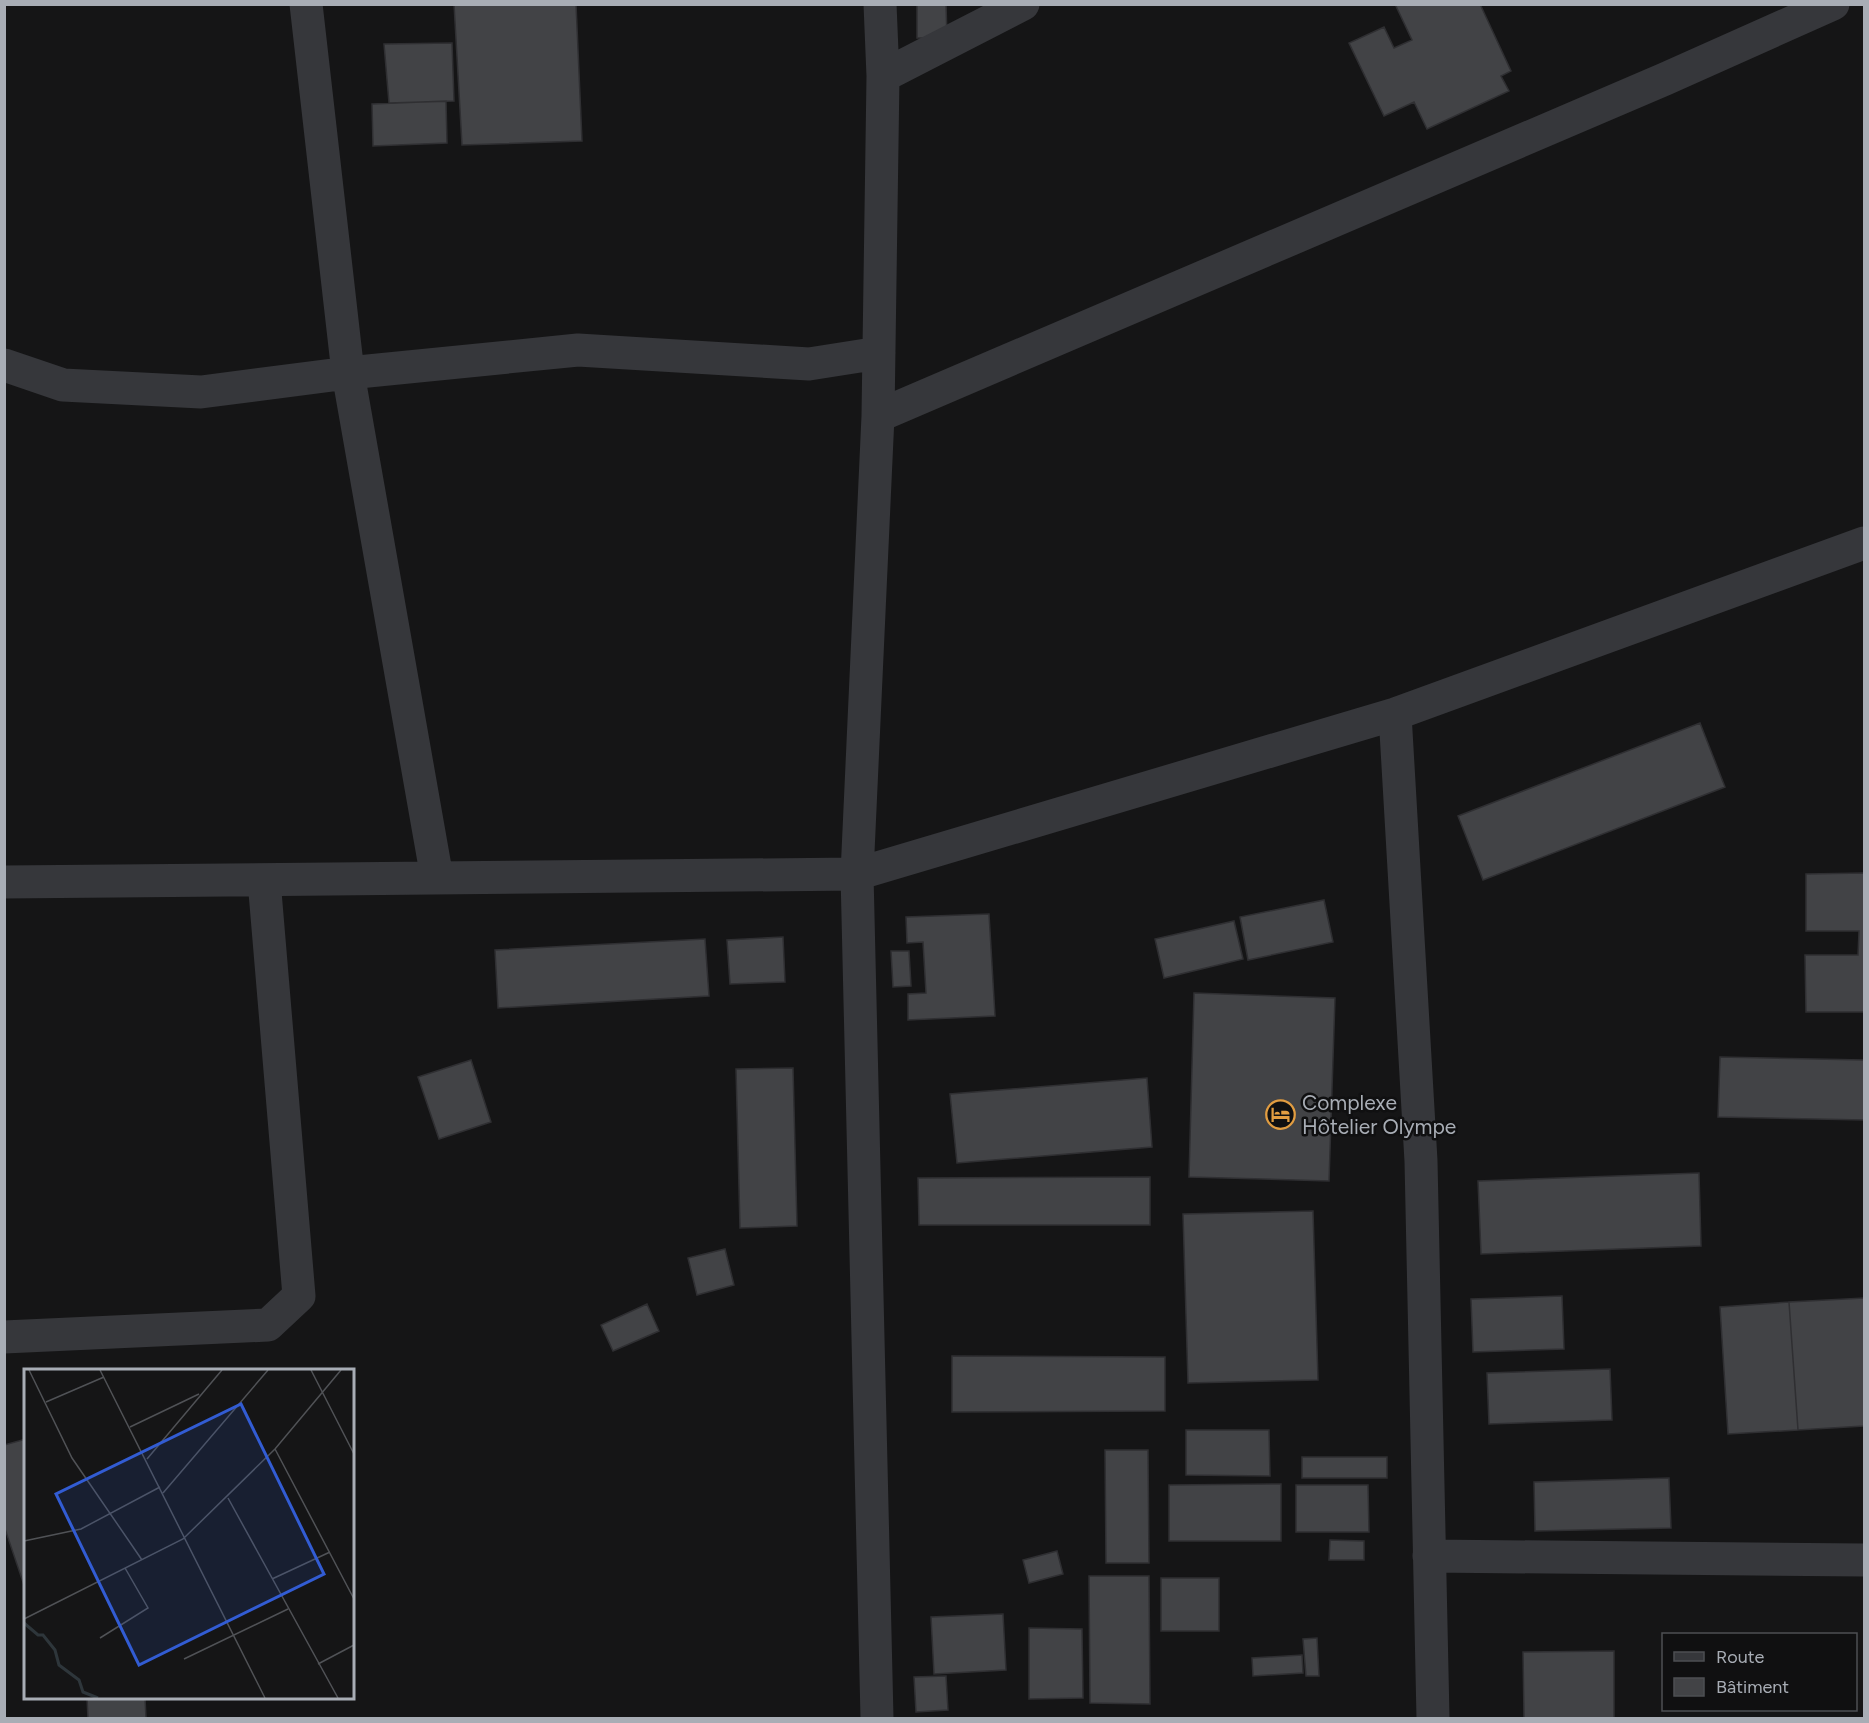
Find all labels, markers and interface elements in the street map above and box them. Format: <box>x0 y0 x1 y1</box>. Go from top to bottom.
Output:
place label: Complexe Hôtelier Olympe <box>1302 1090 1456 1139</box>
hotel icon: Complexe Hôtelier Olympe <box>1265 1099 1297 1131</box>
inset map <box>24 1369 354 1699</box>
legend <box>1662 1633 1857 1711</box>
text: Route <box>1716 1646 1765 1668</box>
text: Bâtiment <box>1716 1676 1789 1698</box>

